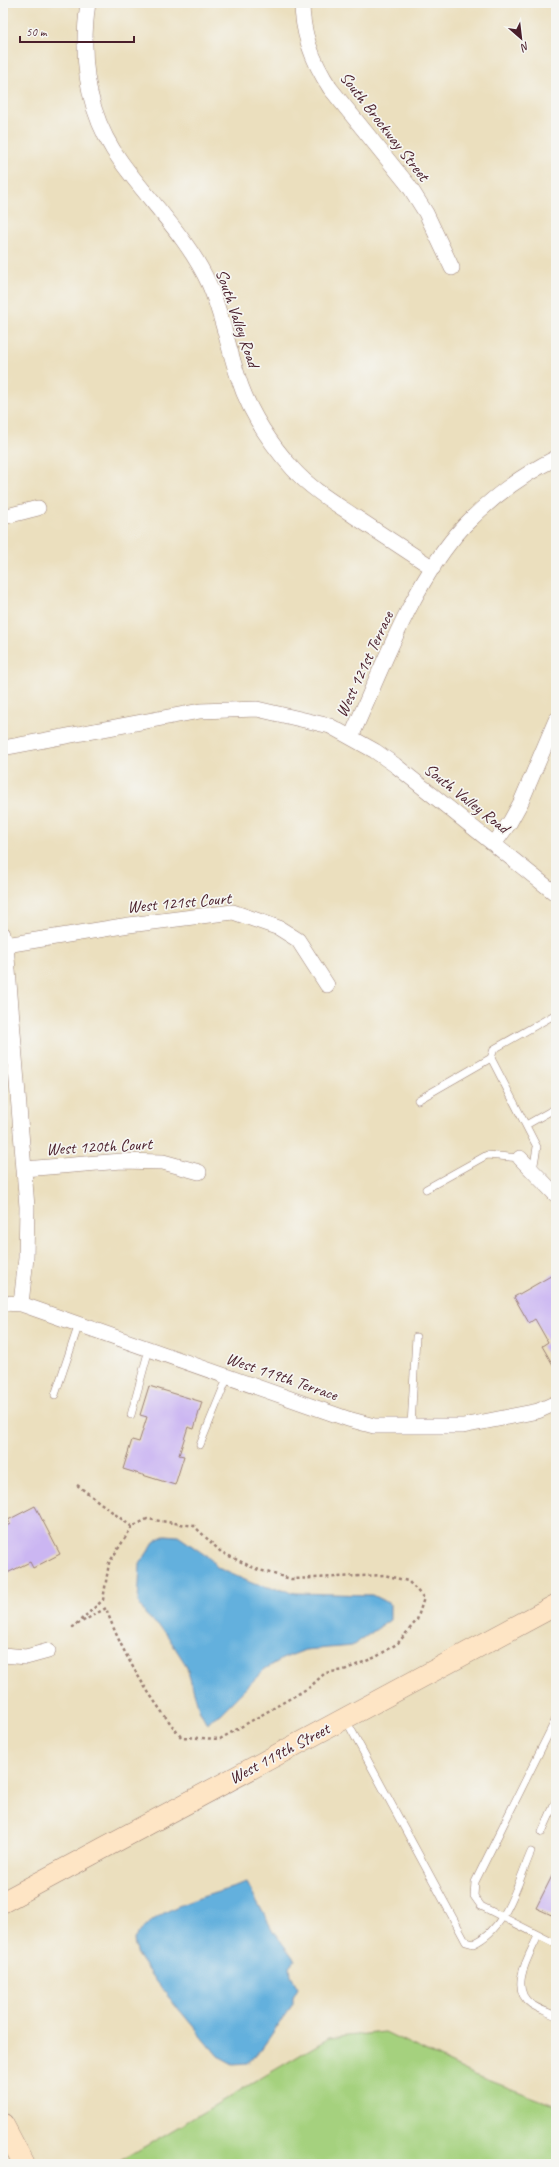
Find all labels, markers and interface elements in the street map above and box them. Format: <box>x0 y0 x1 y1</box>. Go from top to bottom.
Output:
scale bar <box>20 18 134 44</box>
north arrow <box>501 18 541 58</box>
text: 50 m <box>26 24 48 40</box>
text: N <box>517 39 532 56</box>
street label: South Brockway Street <box>335 67 435 187</box>
street label: South Valley Road <box>211 266 265 372</box>
street label: West 121st Terrace <box>331 607 399 720</box>
street label: South Valley Road <box>420 759 515 840</box>
street label: West 121st Court <box>126 887 234 917</box>
street label: West 120th Court <box>46 1133 155 1160</box>
street label: West 119th Terrace <box>223 1348 342 1406</box>
street label: West 119th Street <box>225 1717 335 1789</box>

